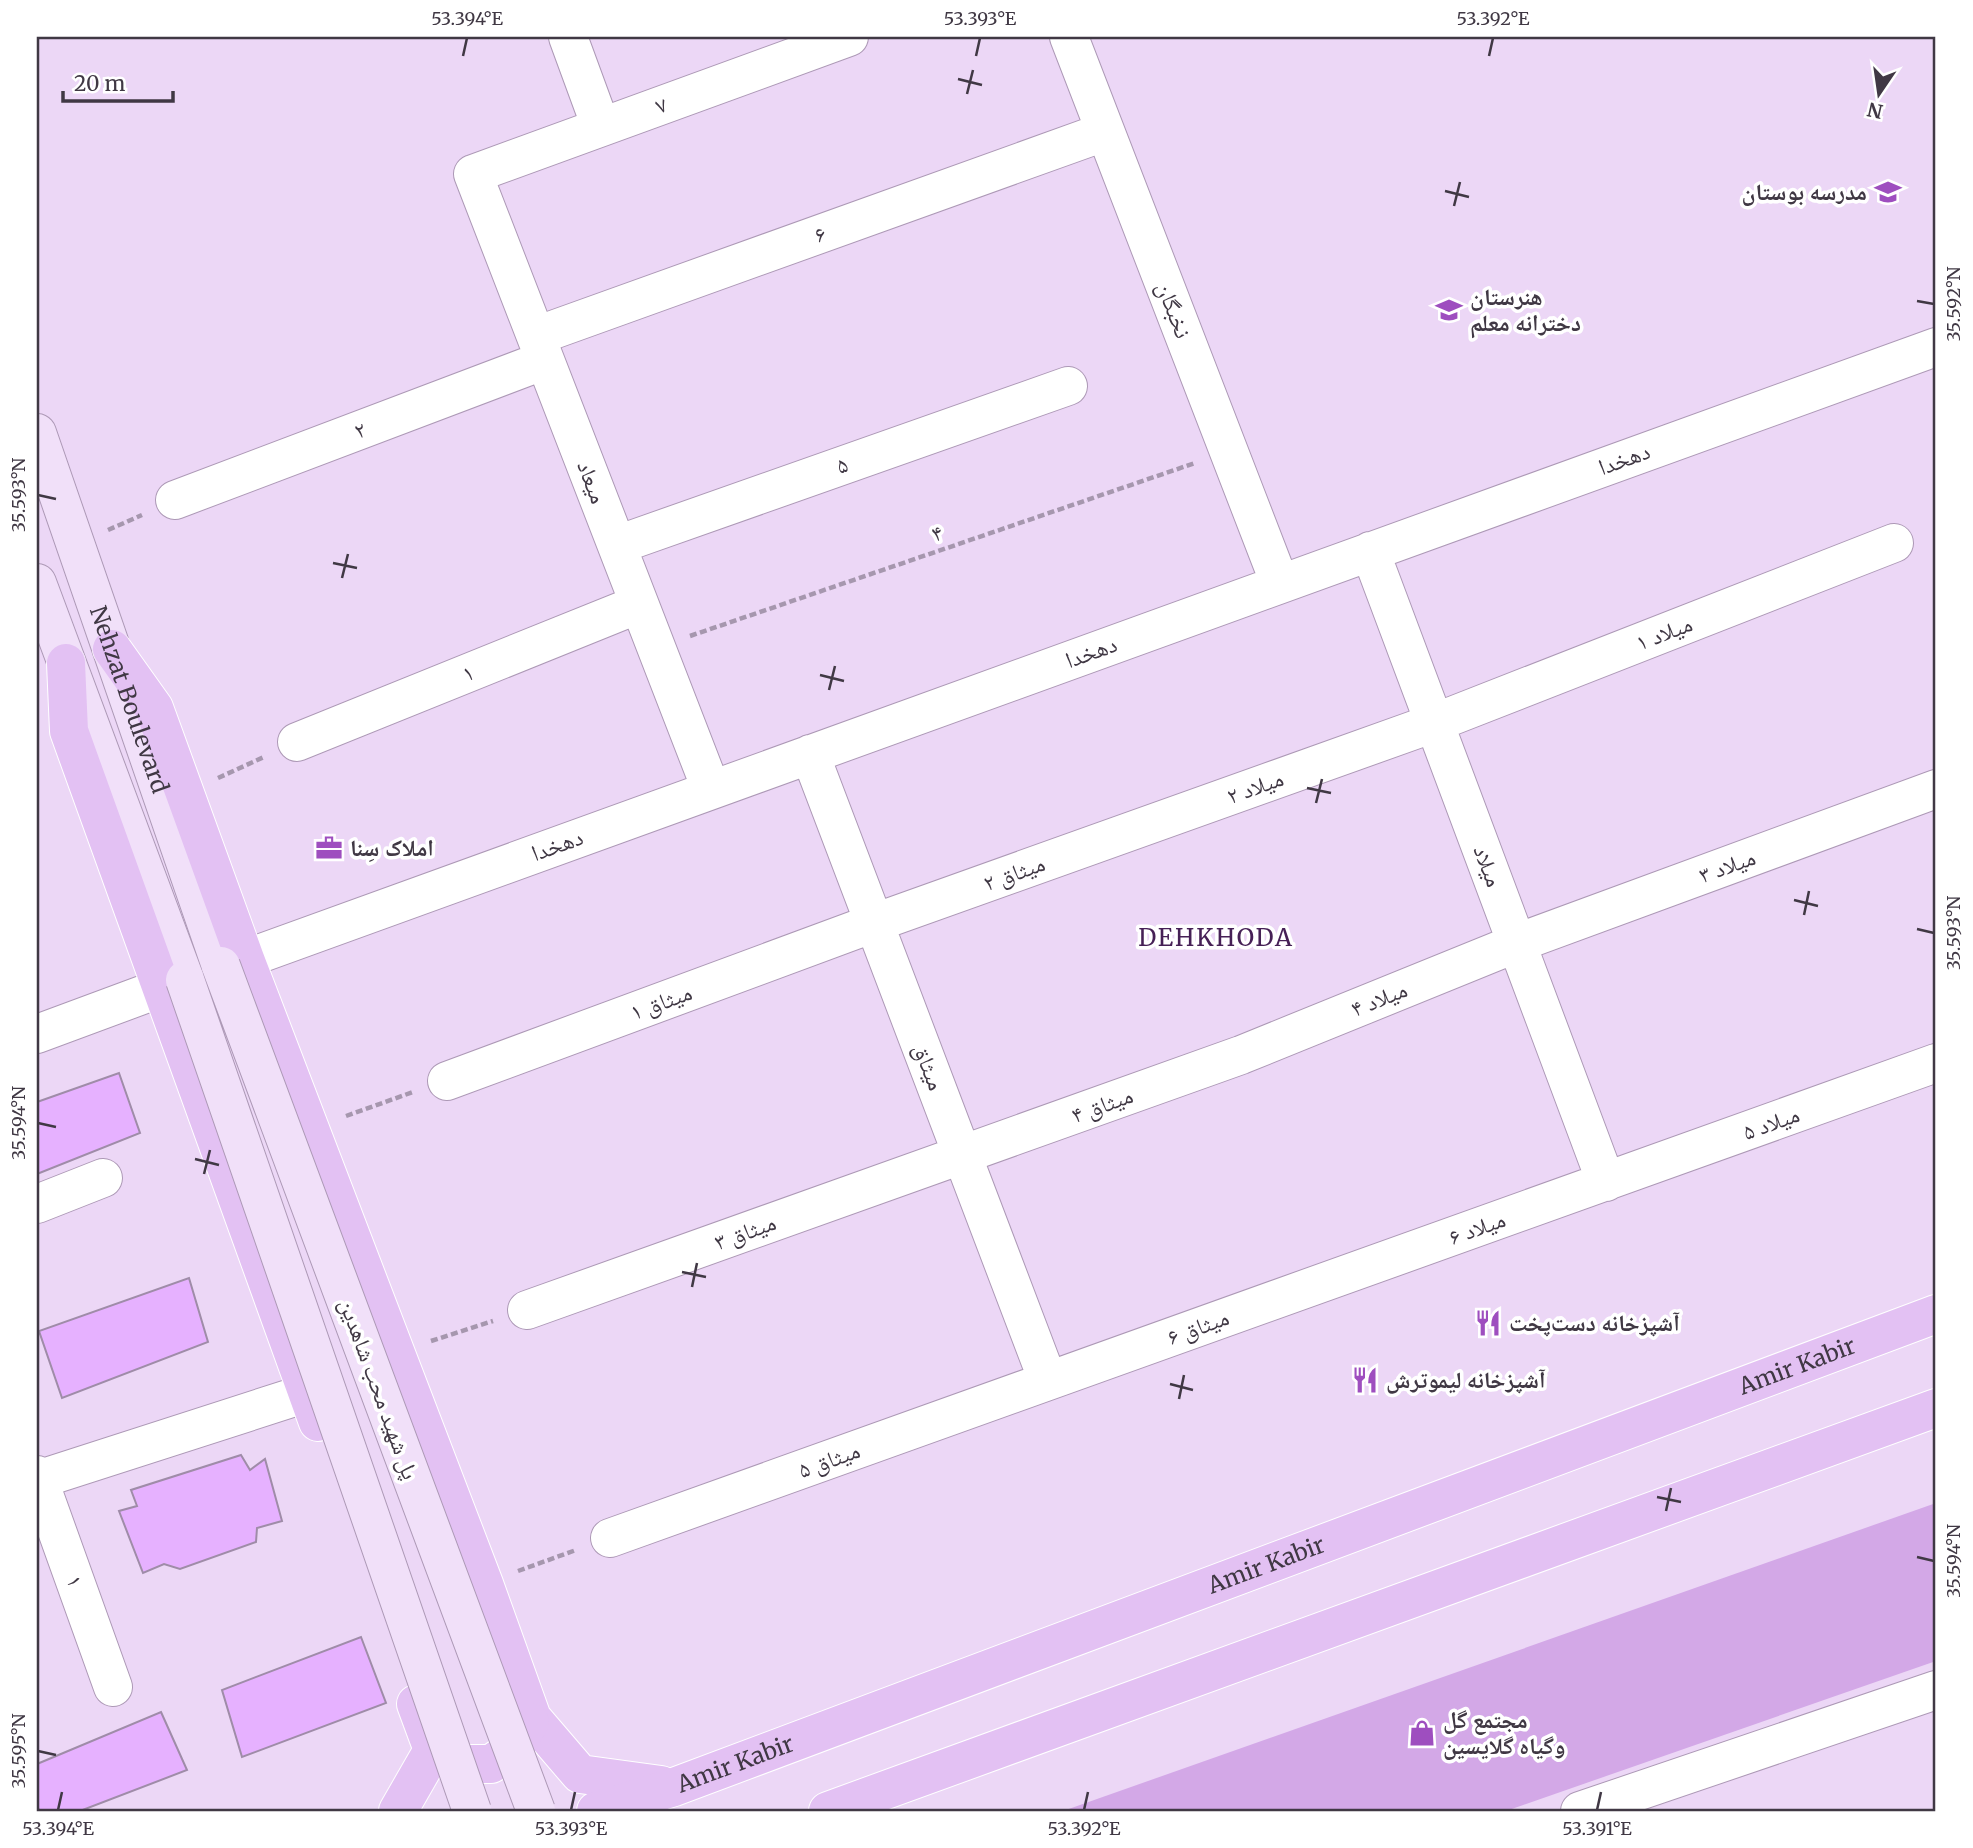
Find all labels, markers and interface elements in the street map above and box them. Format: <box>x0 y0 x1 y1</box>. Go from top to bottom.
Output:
text: 53.394°E <box>431 7 503 30</box>
text: 53.393°E <box>944 7 1017 30</box>
text: 53.392°E <box>1457 7 1530 30</box>
scale bar <box>63 60 173 104</box>
north arrow <box>1843 60 1913 130</box>
text: 20 m <box>74 70 126 97</box>
street label: ۷ <box>651 89 671 120</box>
text: N <box>1865 97 1885 124</box>
place label: مدرسه بوستان <box>1742 177 1867 206</box>
school or university icon: مدرسه بوستان <box>1873 177 1903 207</box>
street label: ۶ <box>810 218 830 249</box>
text: 35.592°N <box>1942 266 1965 342</box>
street label: نخبگان <box>1150 277 1198 342</box>
place label: هنرستان دخترانه معلم <box>1470 282 1581 339</box>
school or university icon: هنرستان دخترانه معلم <box>1434 295 1464 325</box>
street label: ۲ <box>350 414 370 445</box>
street label: دهخدا <box>1594 436 1654 481</box>
street label: ۵ <box>832 449 851 480</box>
street label: میعاد <box>571 456 614 507</box>
text: 35.593°N <box>7 458 30 532</box>
street label: ۴ <box>927 517 946 548</box>
street label: Nehzat Boulevard <box>84 602 175 797</box>
street label: میلاد ۱ <box>1631 609 1696 656</box>
street label: دهخدا <box>1061 629 1121 674</box>
street label: ۱ <box>458 657 478 688</box>
street label: میلاد ۲ <box>1223 763 1287 810</box>
street label: دهخدا <box>527 822 587 867</box>
office icon: املاک سِنا <box>314 833 344 863</box>
place label: املاک سِنا <box>350 833 434 863</box>
street label: میلاد <box>1467 841 1510 891</box>
street label: میلاد ۳ <box>1695 842 1759 889</box>
street label: میثاق ۲ <box>979 848 1049 897</box>
text: 35.593°N <box>1942 896 1965 970</box>
district label: DEHKHODA <box>1138 922 1294 953</box>
street label: میلاد ۴ <box>1346 974 1411 1023</box>
street label: میثاق ۱ <box>626 977 696 1026</box>
street label: میثاق <box>907 1039 952 1094</box>
street label: میثاق ۴ <box>1067 1080 1137 1129</box>
text: 35.594°N <box>7 1086 30 1160</box>
street label: میلاد ۵ <box>1739 1099 1803 1146</box>
street label: میلاد ۶ <box>1445 1204 1509 1251</box>
street label: میثاق ۳ <box>710 1207 780 1256</box>
street label: پل شهید محب شاهدین <box>333 1294 426 1483</box>
street label: میثاق ۶ <box>1163 1302 1233 1351</box>
restaurant icon: آشپزخانه دست‌پخت <box>1473 1308 1503 1338</box>
place label: آشپزخانه دست‌پخت <box>1509 1308 1680 1337</box>
street label: Amir Kabir <box>1734 1331 1859 1401</box>
restaurant icon: آشپزخانه لیموترش <box>1350 1365 1380 1395</box>
place label: آشپزخانه لیموترش <box>1386 1365 1546 1394</box>
street label: میثاق ۵ <box>794 1435 864 1484</box>
text: 35.594°N <box>1942 1524 1965 1598</box>
street label: Amir Kabir <box>1203 1530 1328 1600</box>
street label: ۱ <box>60 1571 91 1591</box>
place label: مجتمع گل وگیاه گلایسین <box>1443 1705 1565 1760</box>
text: 35.595°N <box>7 1714 30 1788</box>
shop icon: مجتمع گل وگیاه گلایسین <box>1407 1718 1437 1748</box>
street label: Amir Kabir <box>672 1728 798 1799</box>
text: 53.394°E <box>22 1817 94 1840</box>
text: 53.393°E <box>535 1817 608 1840</box>
text: 53.392°E <box>1048 1817 1121 1840</box>
text: 53.391°E <box>1562 1817 1632 1840</box>

